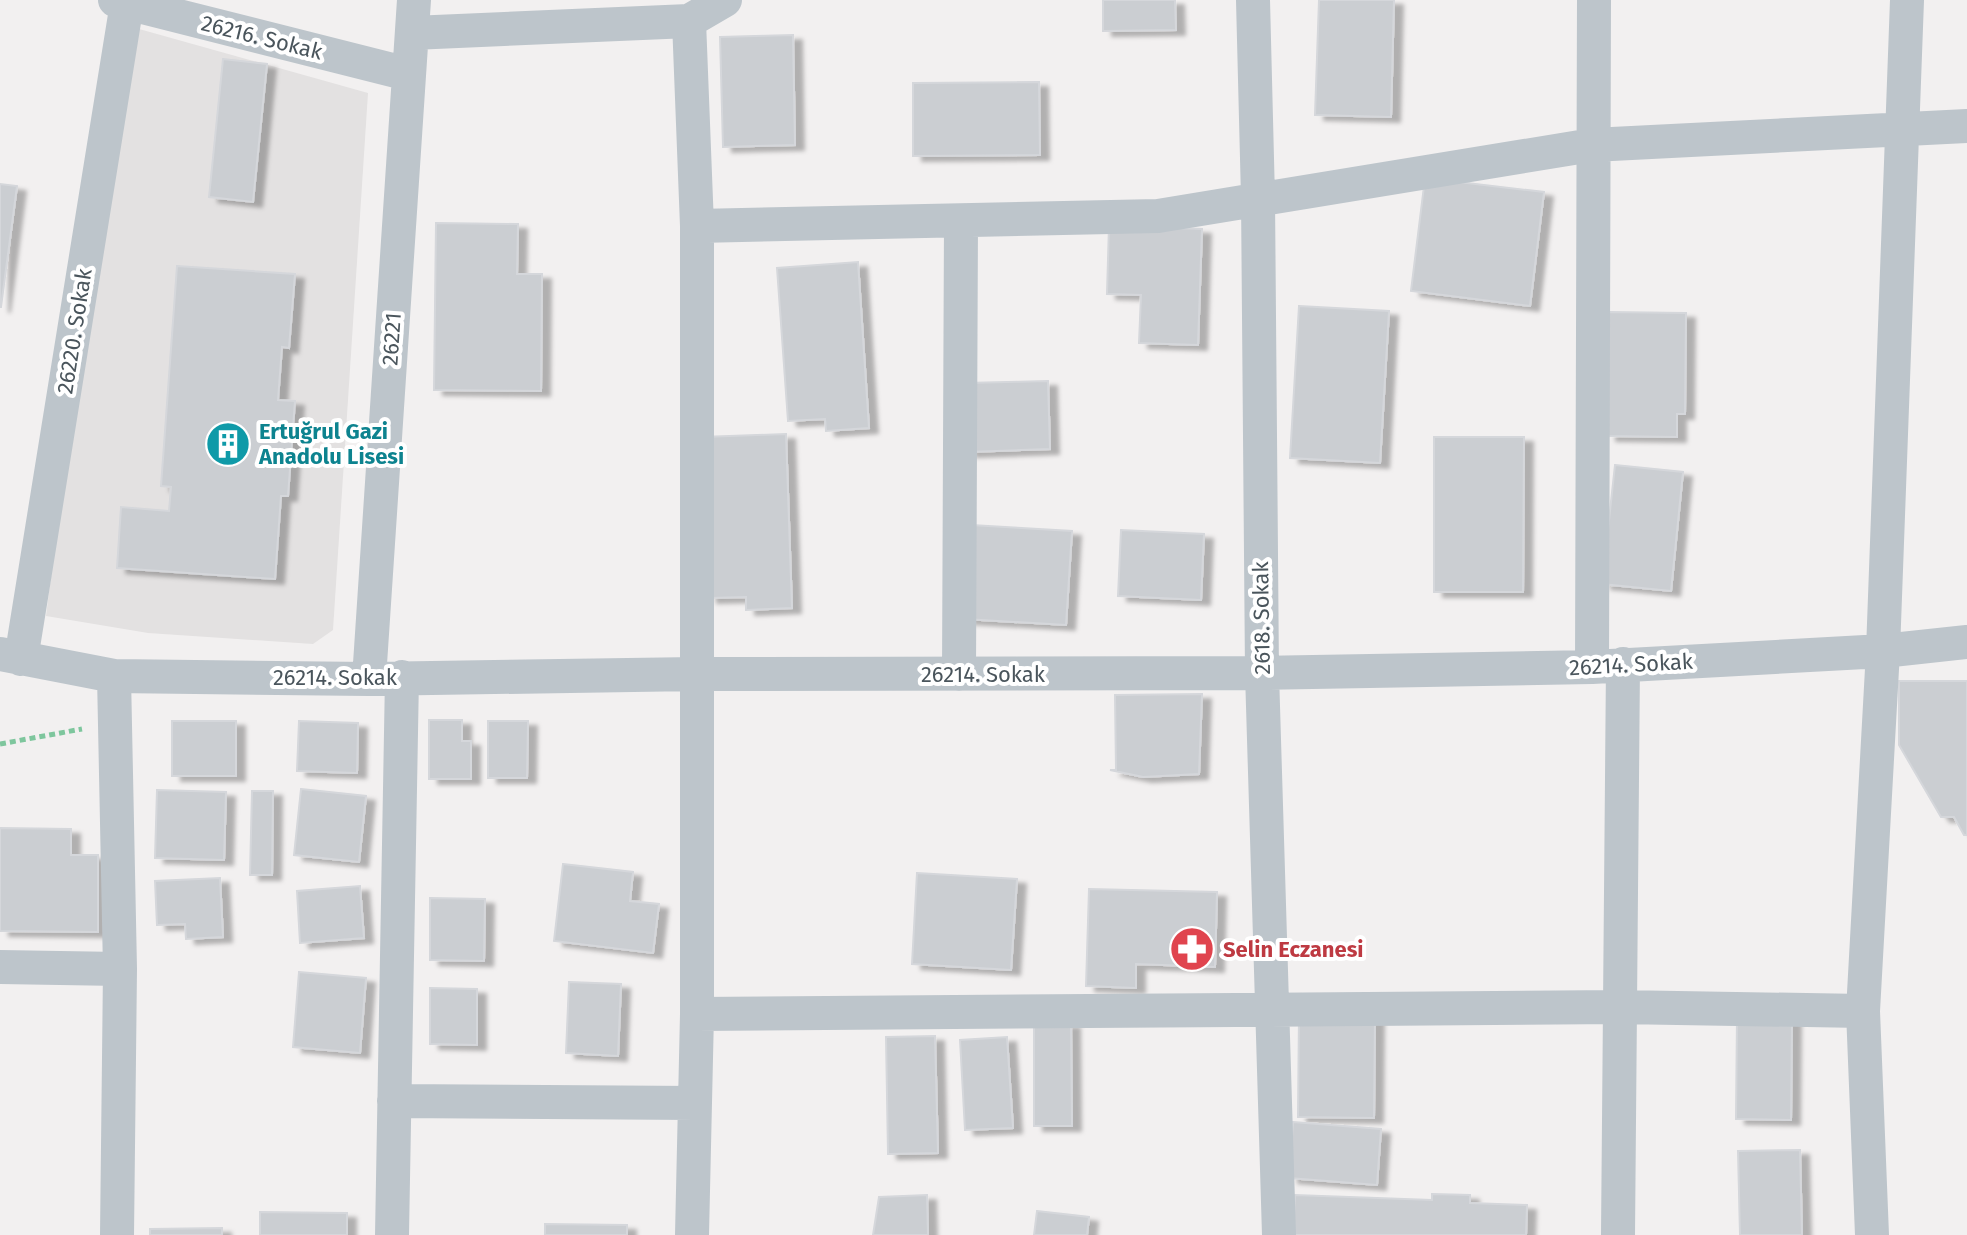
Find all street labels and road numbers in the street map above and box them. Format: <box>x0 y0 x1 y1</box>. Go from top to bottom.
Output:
street label: 26216. Sokak <box>198 9 326 66</box>
street label: 26220. Sokak <box>51 266 98 396</box>
street label: 26221 <box>376 312 407 366</box>
street label: 2618. Sokak <box>1247 560 1276 675</box>
street label: 26214. Sokak <box>1568 648 1694 681</box>
street label: 26214. Sokak <box>921 661 1046 688</box>
street label: 26214. Sokak <box>273 664 398 691</box>

